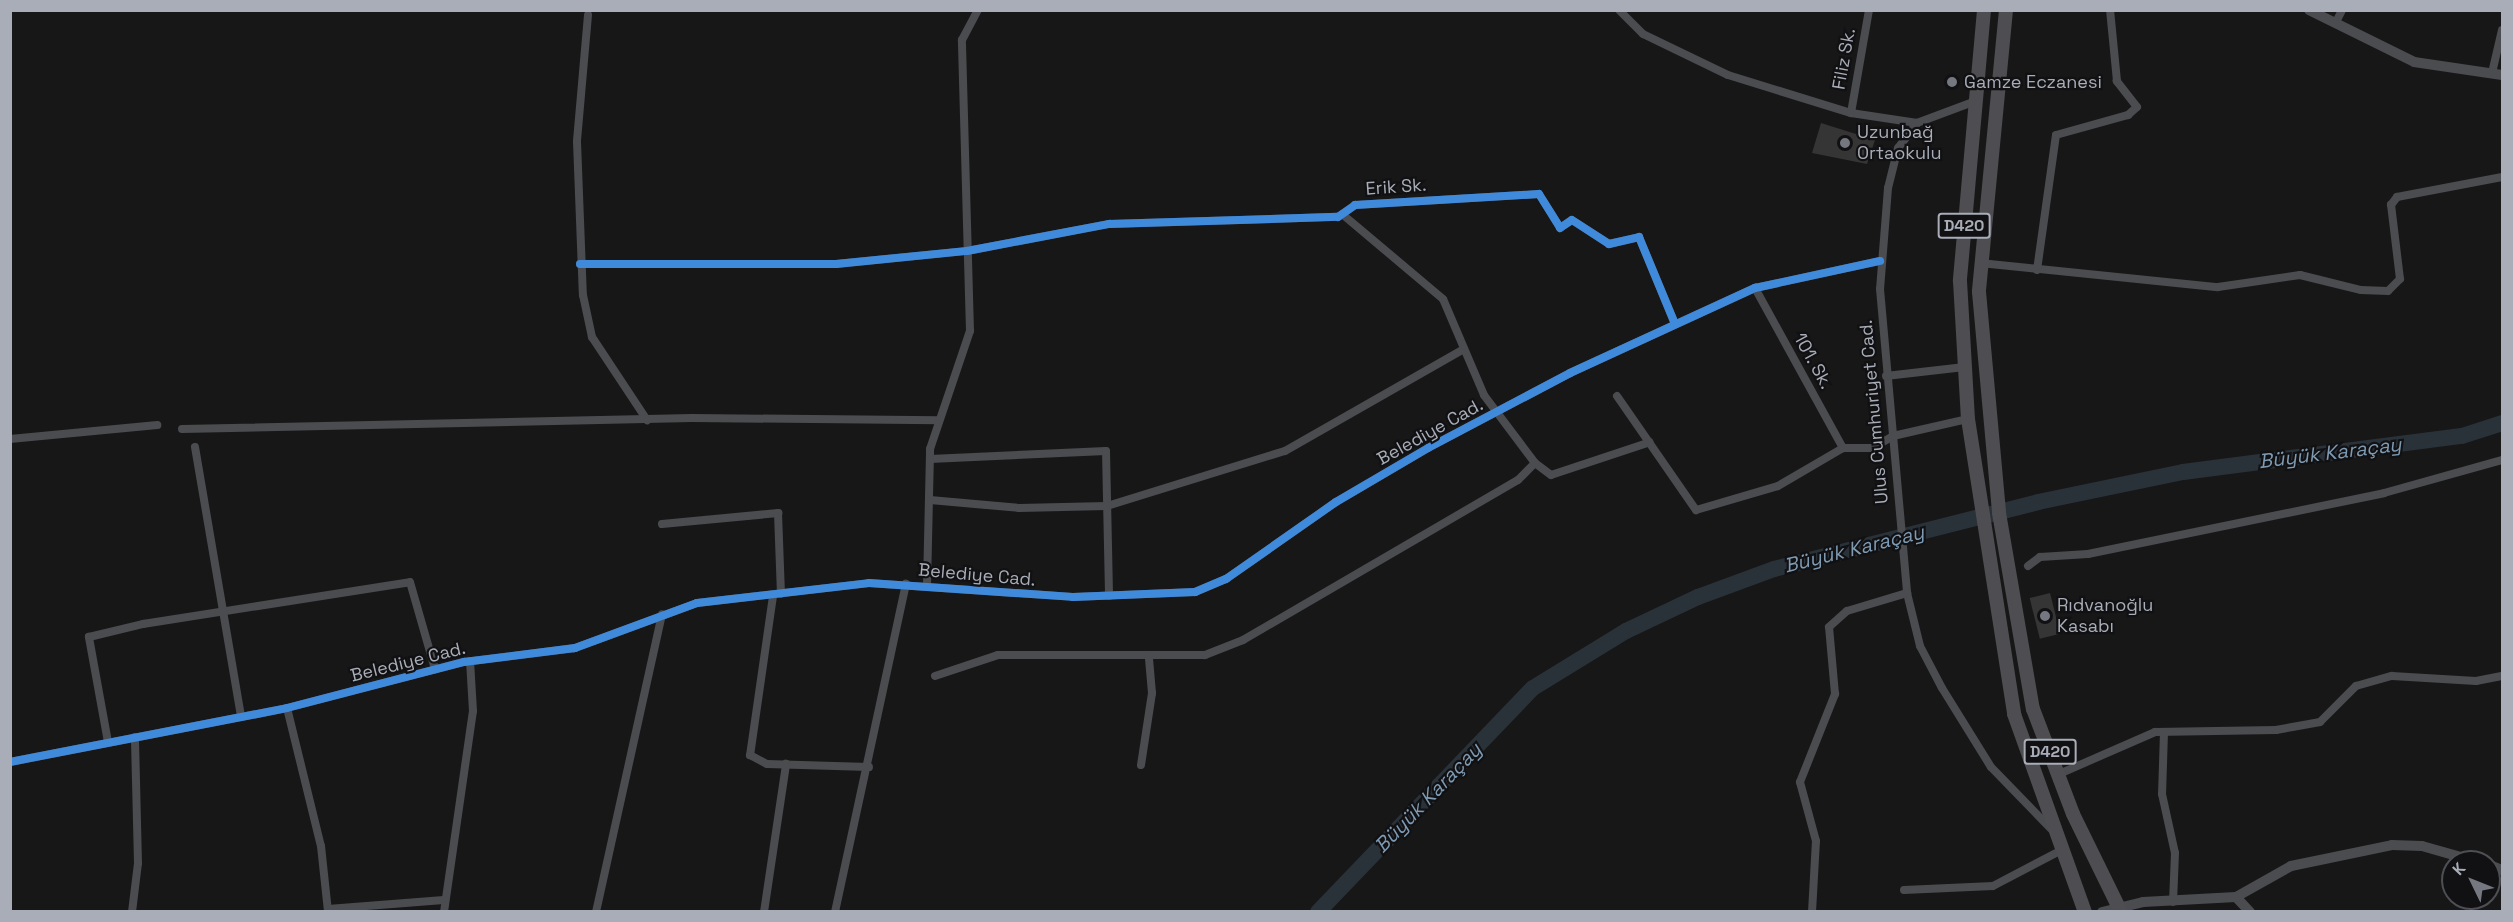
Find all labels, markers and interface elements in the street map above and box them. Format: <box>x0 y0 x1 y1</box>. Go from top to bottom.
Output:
street label: Filiz Sk. <box>1828 26 1860 92</box>
place label: Gamze Eczanesi <box>1964 71 2102 93</box>
marker: Gamze Eczanesi <box>1945 75 1959 89</box>
place label: Uzunbağ Ortaokulu <box>1857 122 1941 164</box>
marker: Uzunbağ Ortaokulu <box>1838 136 1852 150</box>
street label: Erik Sk. <box>1365 174 1427 200</box>
road number: D420 <box>1937 213 1991 239</box>
street label: Ulus Cumhuriyet Cad. <box>1855 319 1893 505</box>
street label: 101. Sk. <box>1789 329 1837 393</box>
street label: Belediye Cad. <box>1373 394 1487 470</box>
water label: Büyük Karaçay <box>2257 432 2403 474</box>
water label: Büyük Karaçay <box>1782 520 1926 578</box>
street label: Belediye Cad. <box>917 559 1037 591</box>
place label: Rıdvanoğlu Kasabı <box>2057 595 2153 638</box>
marker: Rıdvanoğlu Kasabı <box>2038 609 2052 623</box>
street label: Belediye Cad. <box>348 637 468 687</box>
water label: Büyük Karaçay <box>1370 738 1486 858</box>
road number: D420 <box>2023 739 2077 765</box>
north arrow <box>2441 850 2501 910</box>
text: K <box>2448 858 2470 880</box>

